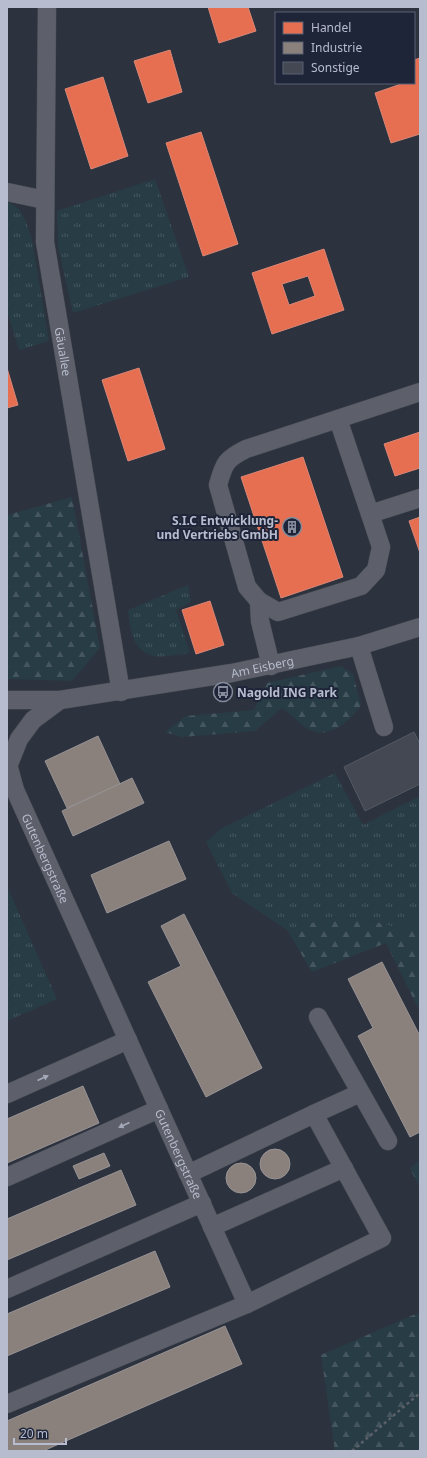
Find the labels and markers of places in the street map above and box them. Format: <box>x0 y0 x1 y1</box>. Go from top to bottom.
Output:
place label: S.I.C Entwicklung- und Vertriebs GmbH <box>156 512 278 543</box>
building icon: S.I.C Entwicklung- und Vertriebs GmbH <box>281 516 303 538</box>
bus stop icon: Nagold ING Park <box>212 681 234 703</box>
place label: Nagold ING Park <box>237 684 338 701</box>

